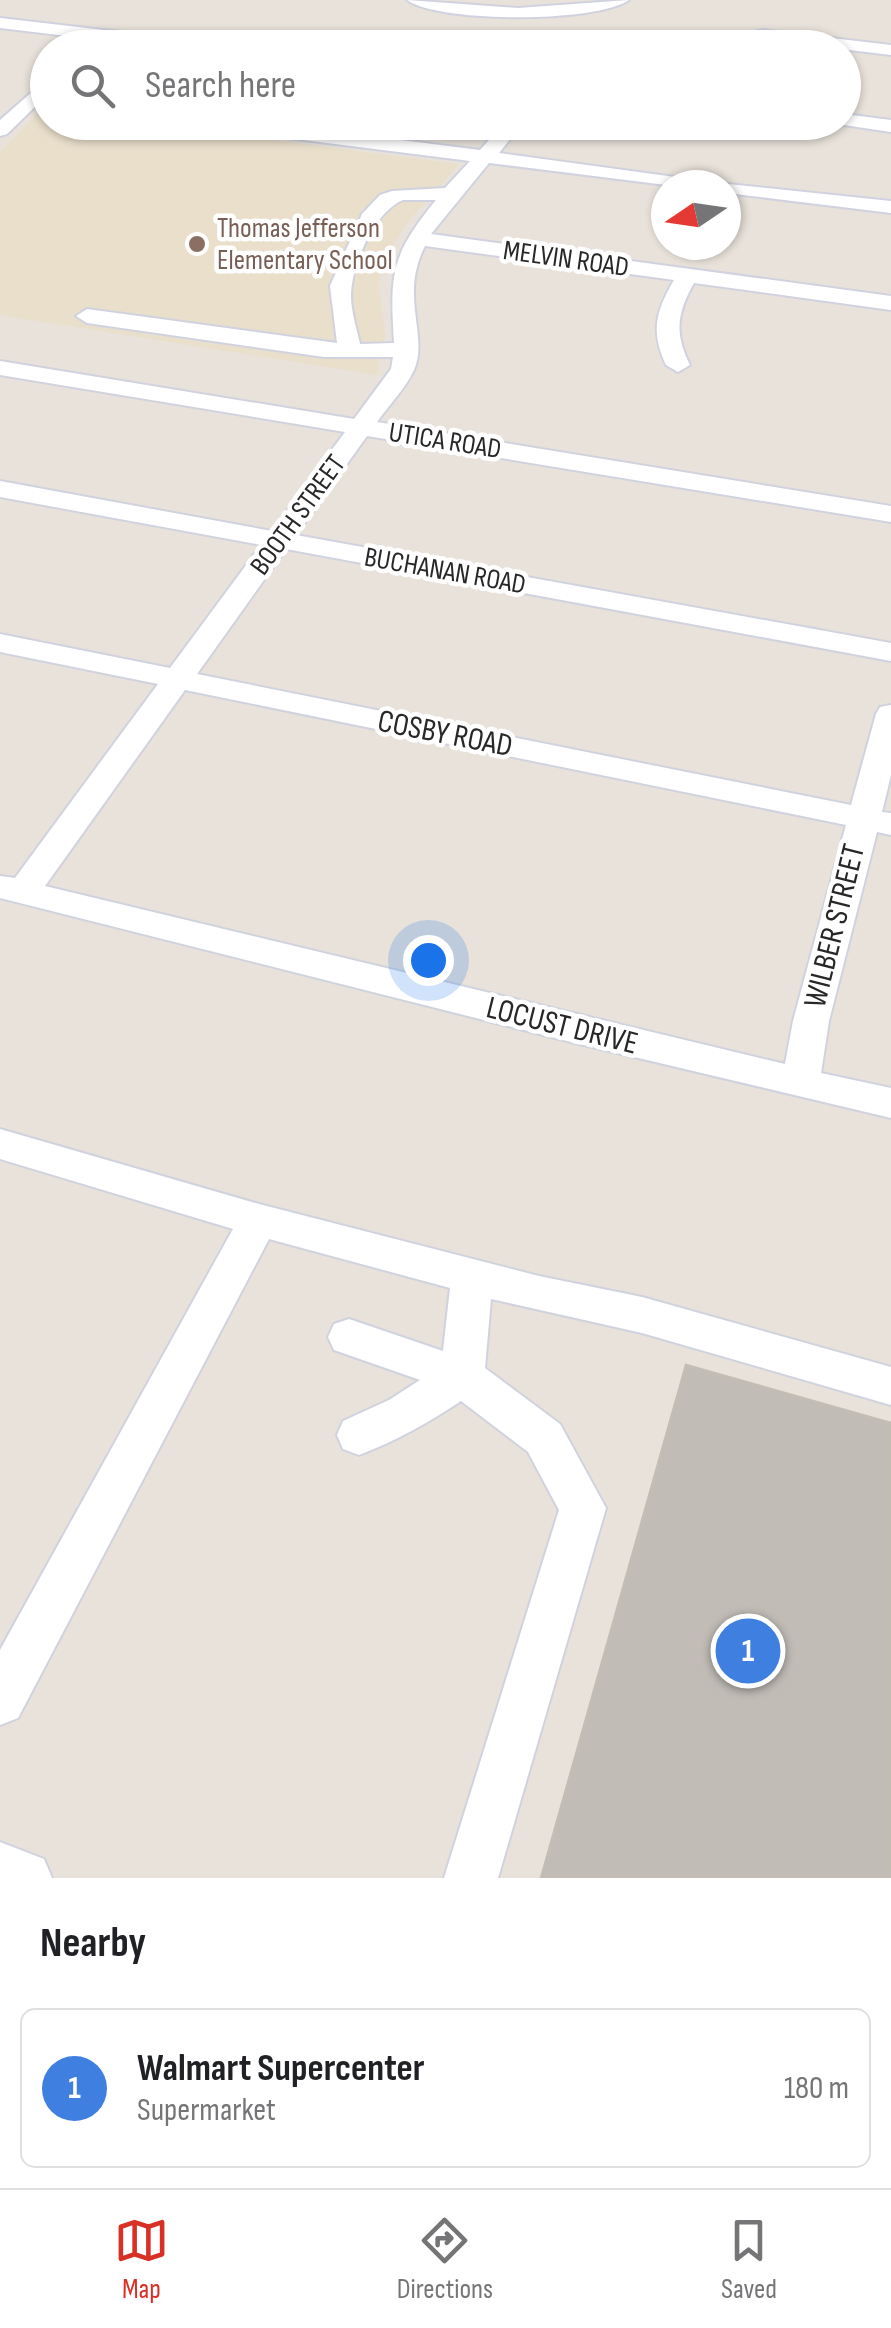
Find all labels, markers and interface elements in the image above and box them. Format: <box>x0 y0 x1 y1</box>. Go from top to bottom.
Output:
search box <box>30 30 861 140</box>
icon: search <box>65 58 120 113</box>
text: Search here <box>145 63 296 108</box>
north arrow <box>651 170 741 260</box>
place label: Thomas Jefferson Elementary School <box>217 212 393 277</box>
marker: Thomas Jefferson Elementary School <box>186 233 208 255</box>
street label: MELVIN ROAD <box>501 234 631 284</box>
street label: UTICA ROAD <box>387 416 503 466</box>
street label: BOOTH STREET <box>243 449 353 581</box>
street label: BUCHANAN ROAD <box>362 541 528 601</box>
street label: COSBY ROAD <box>374 702 516 766</box>
street label: WILBER STREET <box>796 840 874 1012</box>
your location <box>403 935 454 986</box>
street label: LOCUST DRIVE <box>482 988 642 1064</box>
pin: 1 <box>716 1614 780 1688</box>
text: Nearby <box>40 1918 146 1969</box>
text: Walmart Supercenter <box>137 2046 425 2091</box>
text: 1 <box>68 2069 81 2108</box>
text: 180 m <box>784 2069 849 2108</box>
text: Supermarket <box>137 2091 276 2130</box>
tab: Map <box>114 2213 169 2306</box>
tab: Directions <box>397 2213 493 2306</box>
tab: Saved <box>721 2213 777 2306</box>

